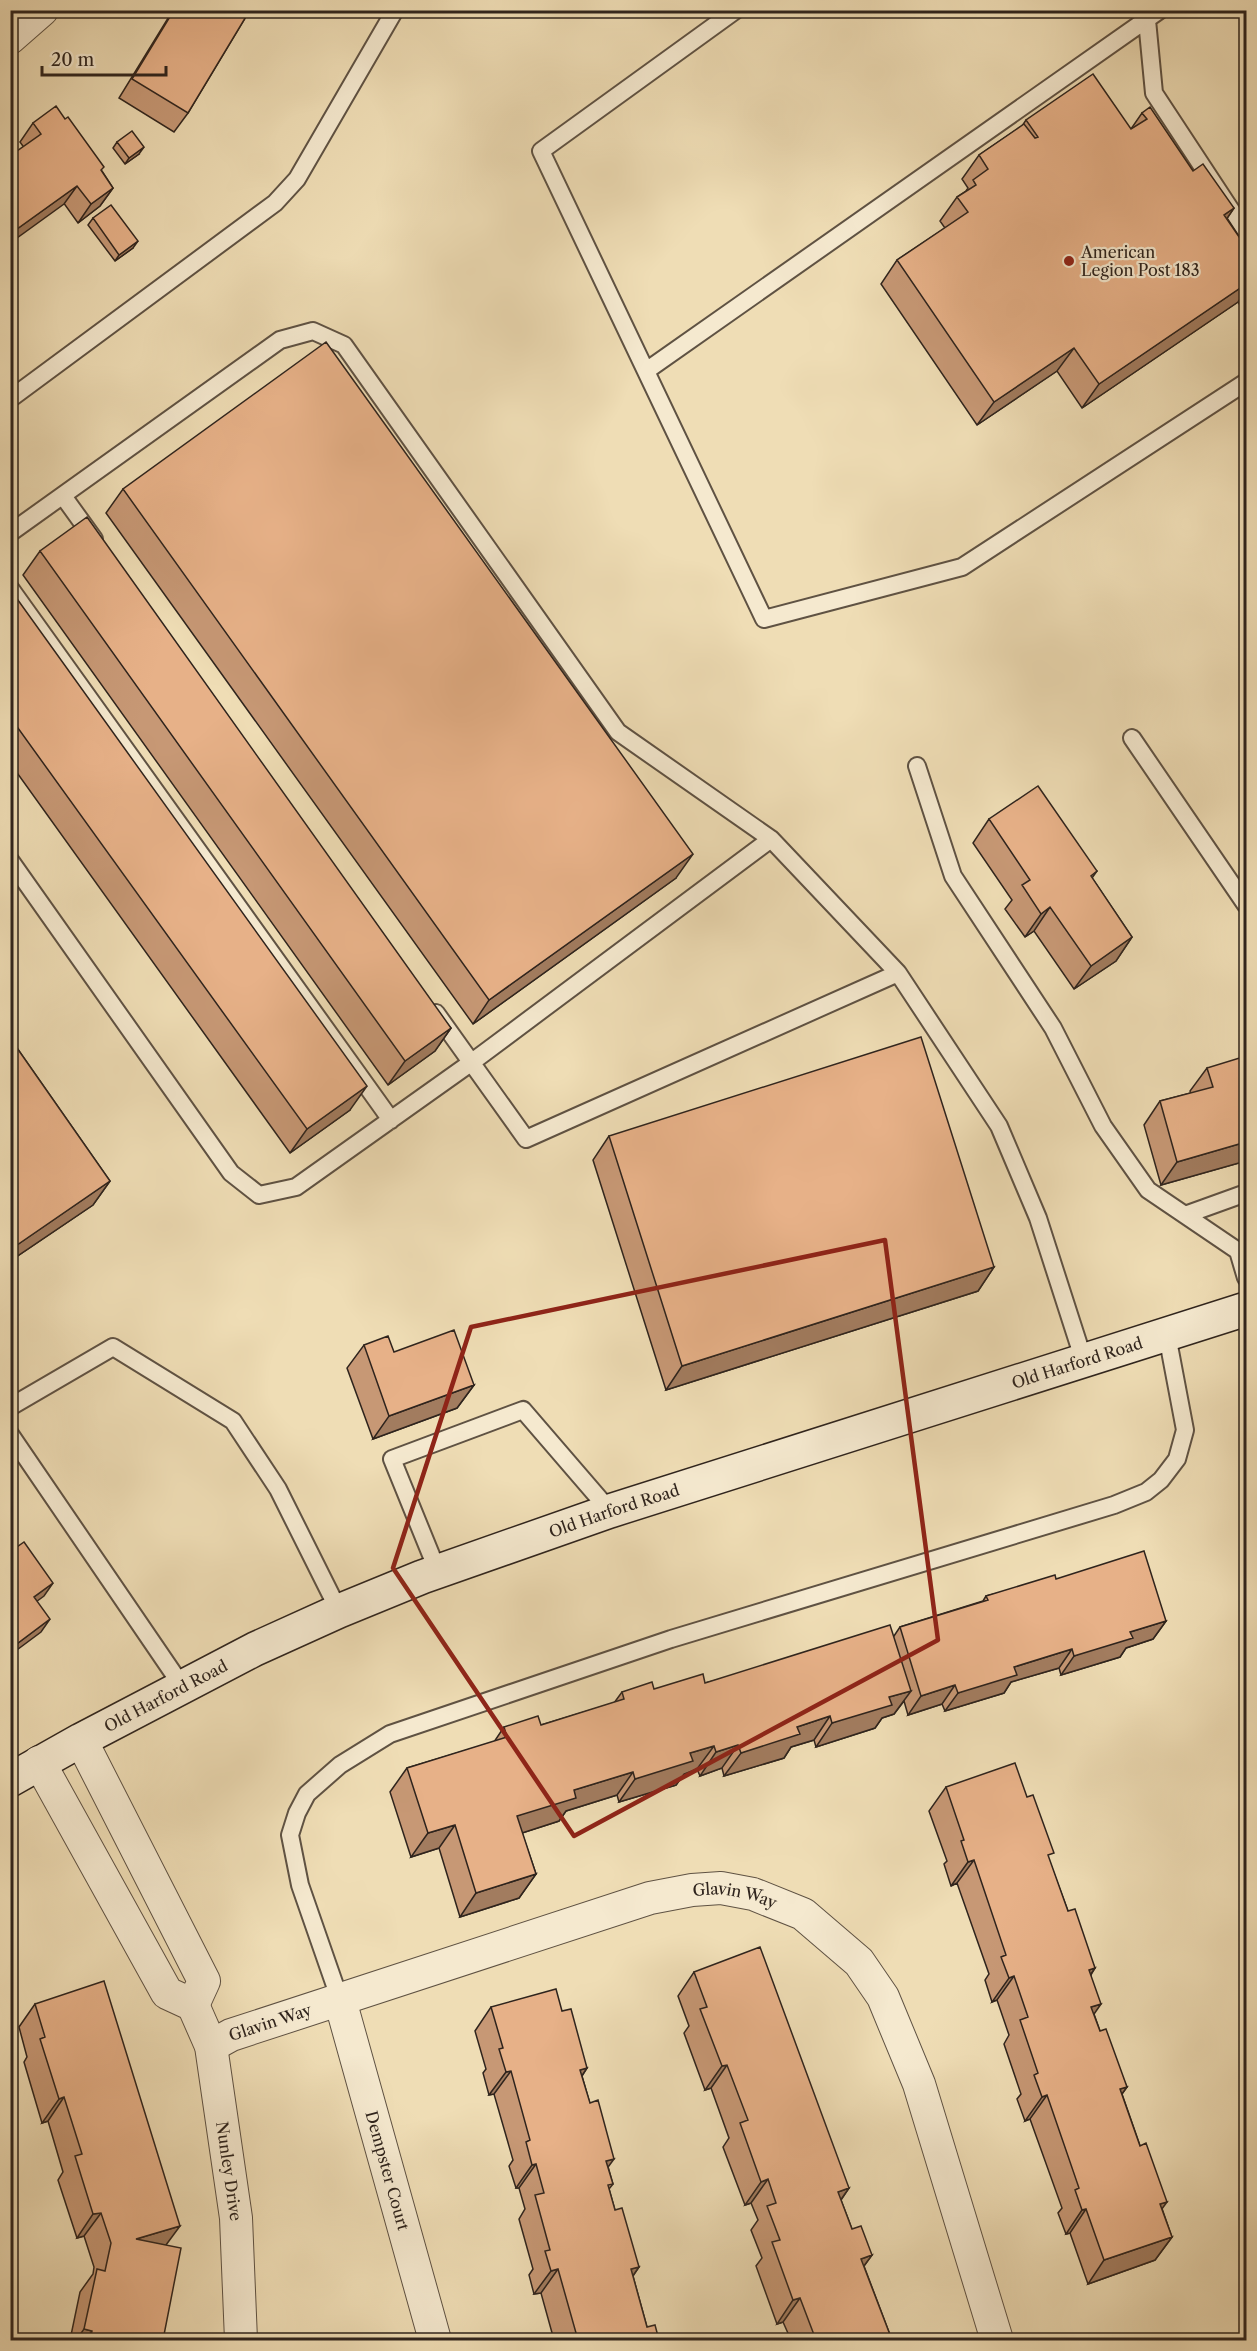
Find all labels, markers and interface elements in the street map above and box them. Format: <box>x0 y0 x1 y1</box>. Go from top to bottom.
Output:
scale bar <box>42 39 166 77</box>
text: 20 m <box>51 49 95 71</box>
place label: American Legion Post 183 <box>1080 242 1200 280</box>
marker: American Legion Post 183 <box>1062 254 1076 268</box>
street label: Old Harford Road <box>1009 1332 1145 1393</box>
street label: Old Harford Road <box>546 1480 682 1542</box>
street label: Old Harford Road <box>101 1655 231 1736</box>
street label: Glavin Way <box>692 1877 781 1913</box>
street label: Glavin Way <box>226 1999 315 2045</box>
street label: Dempster Court <box>361 2108 414 2233</box>
street label: Nunley Drive <box>212 2120 246 2222</box>

